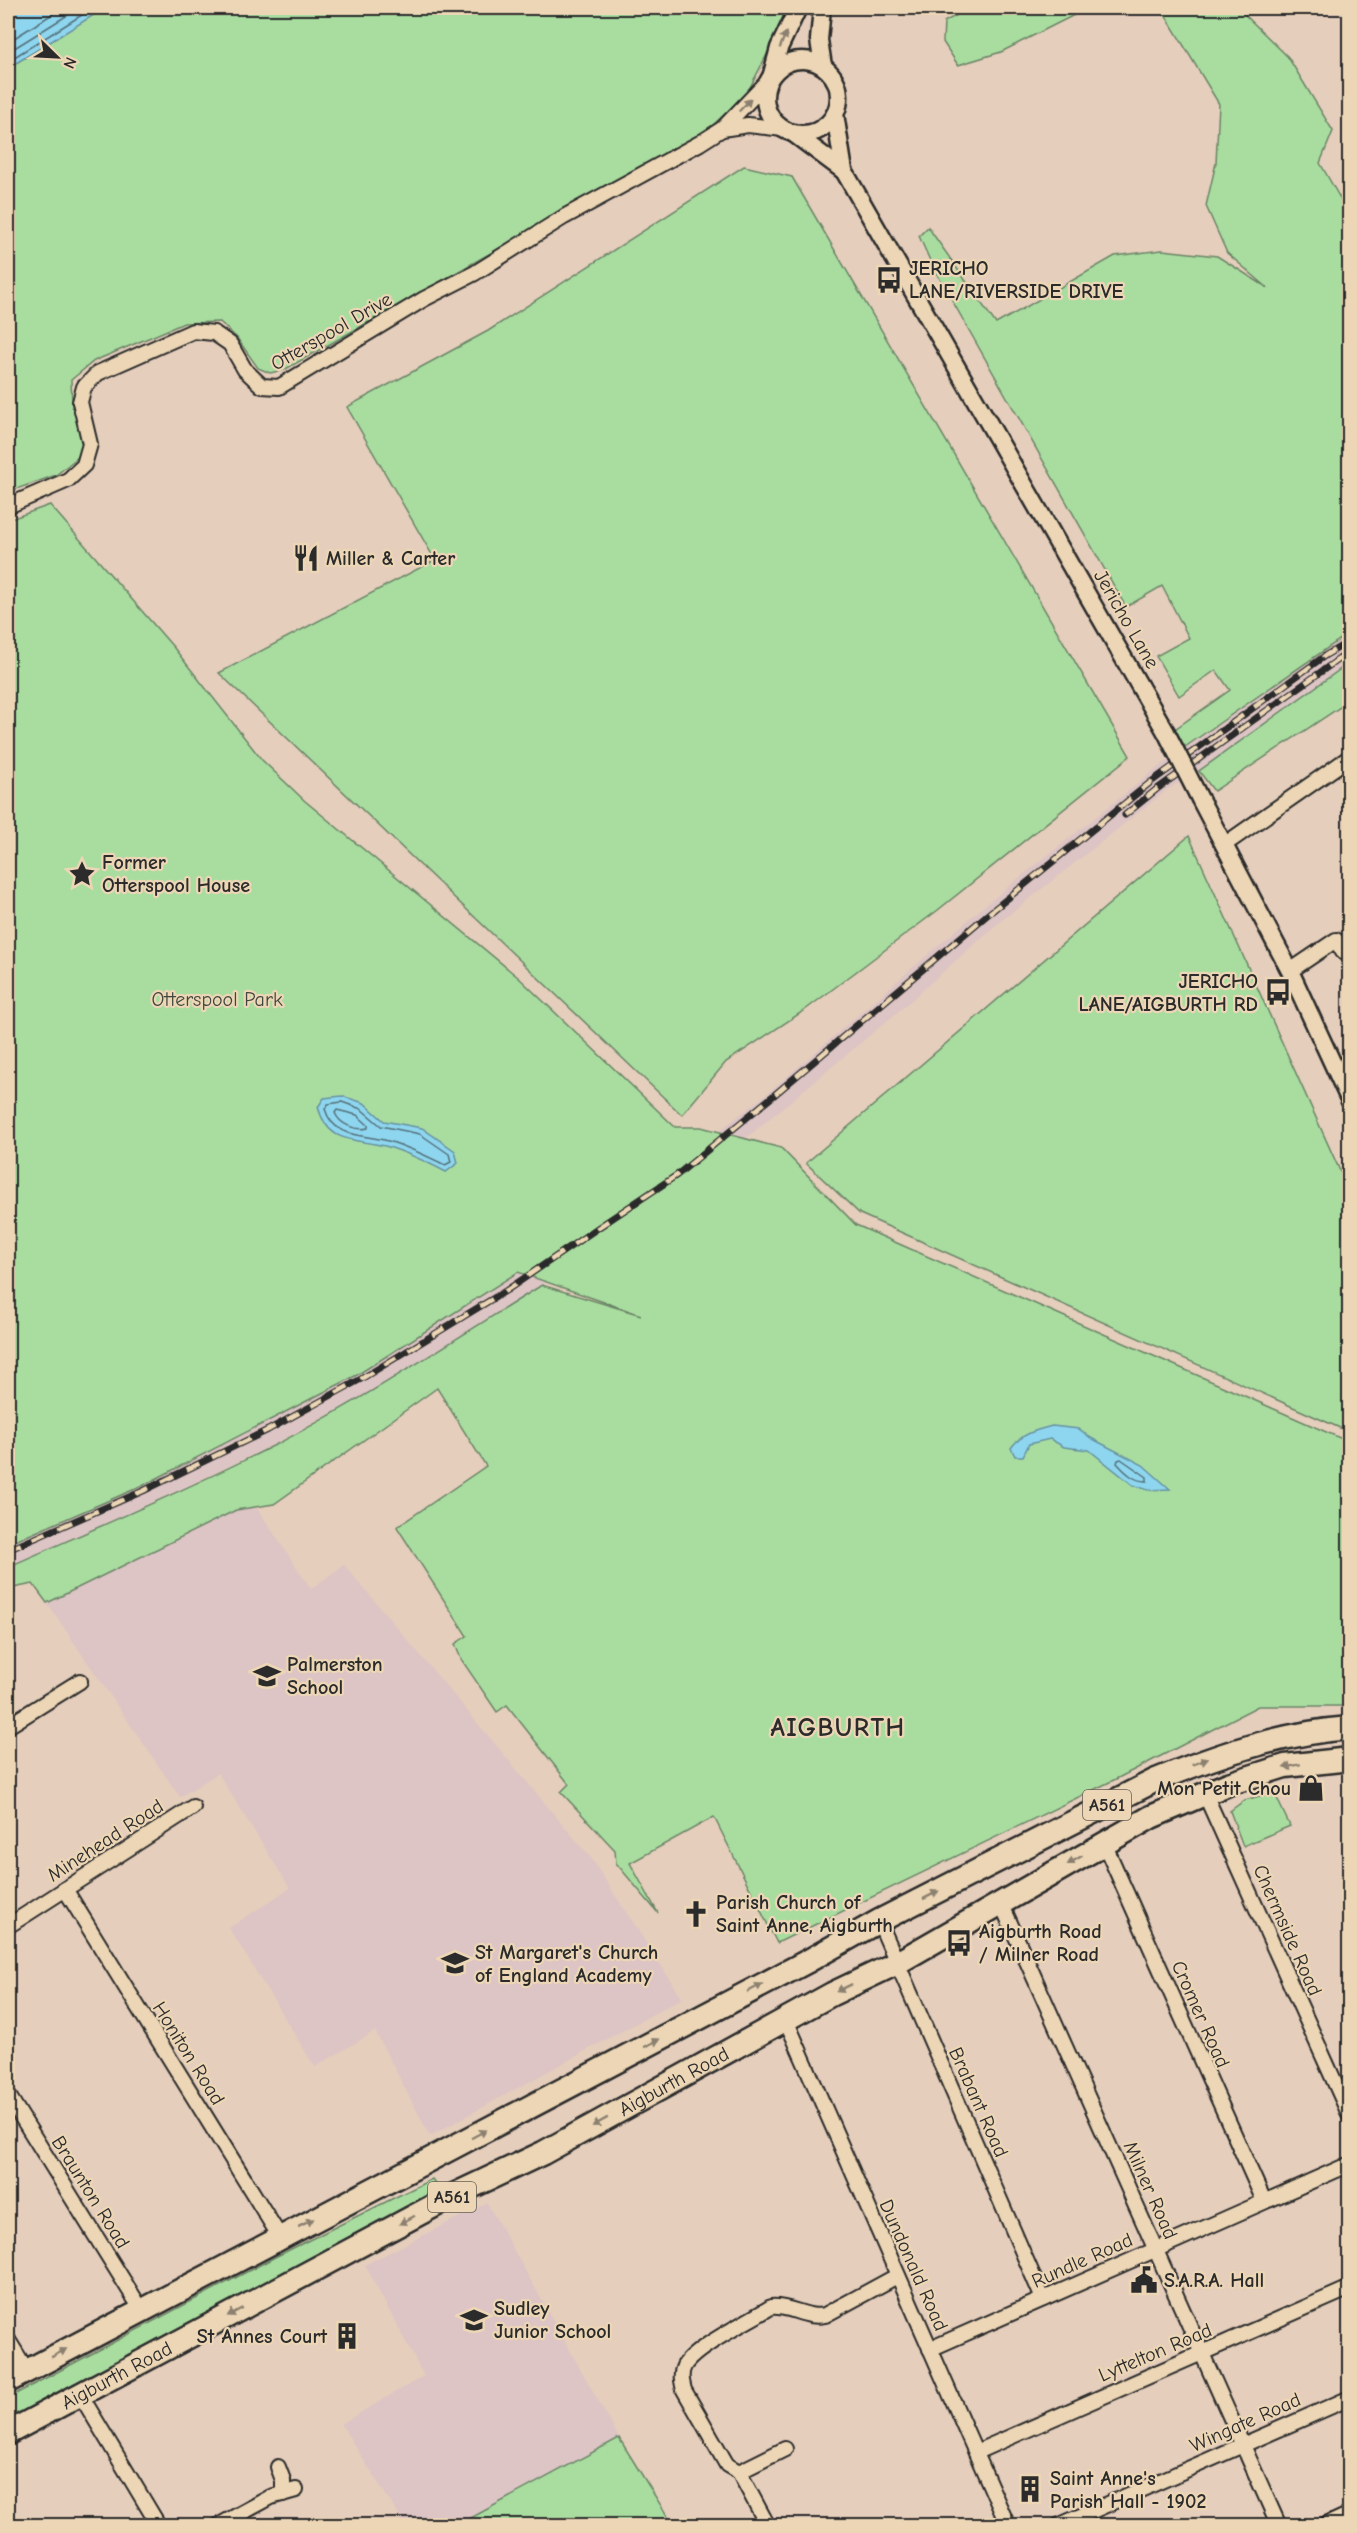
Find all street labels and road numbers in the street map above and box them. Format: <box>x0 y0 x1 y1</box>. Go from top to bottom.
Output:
street label: Otterspool Drive <box>267 288 396 375</box>
street label: Jericho Lane <box>1089 566 1164 673</box>
road number: A561 <box>1083 1790 1131 1820</box>
street label: Minehead Road <box>43 1794 168 1887</box>
street label: Chermside Road <box>1248 1861 1327 1999</box>
street label: Cromer Road <box>1167 1957 1234 2071</box>
street label: Honiton Road <box>148 1997 229 2109</box>
street label: Aigburth Road <box>615 2042 733 2121</box>
street label: Brabant Road <box>944 2044 1013 2161</box>
street label: Braunton Road <box>47 2132 134 2253</box>
street label: Milner Road <box>1119 2138 1182 2243</box>
road number: A561 <box>428 2182 476 2212</box>
street label: Dundonald Road <box>874 2196 953 2334</box>
street label: Rundle Road <box>1028 2228 1136 2293</box>
street label: Lyttelton Road <box>1095 2318 1215 2387</box>
street label: Aigburth Road <box>58 2337 176 2414</box>
street label: Wingate Road <box>1186 2388 1304 2457</box>

